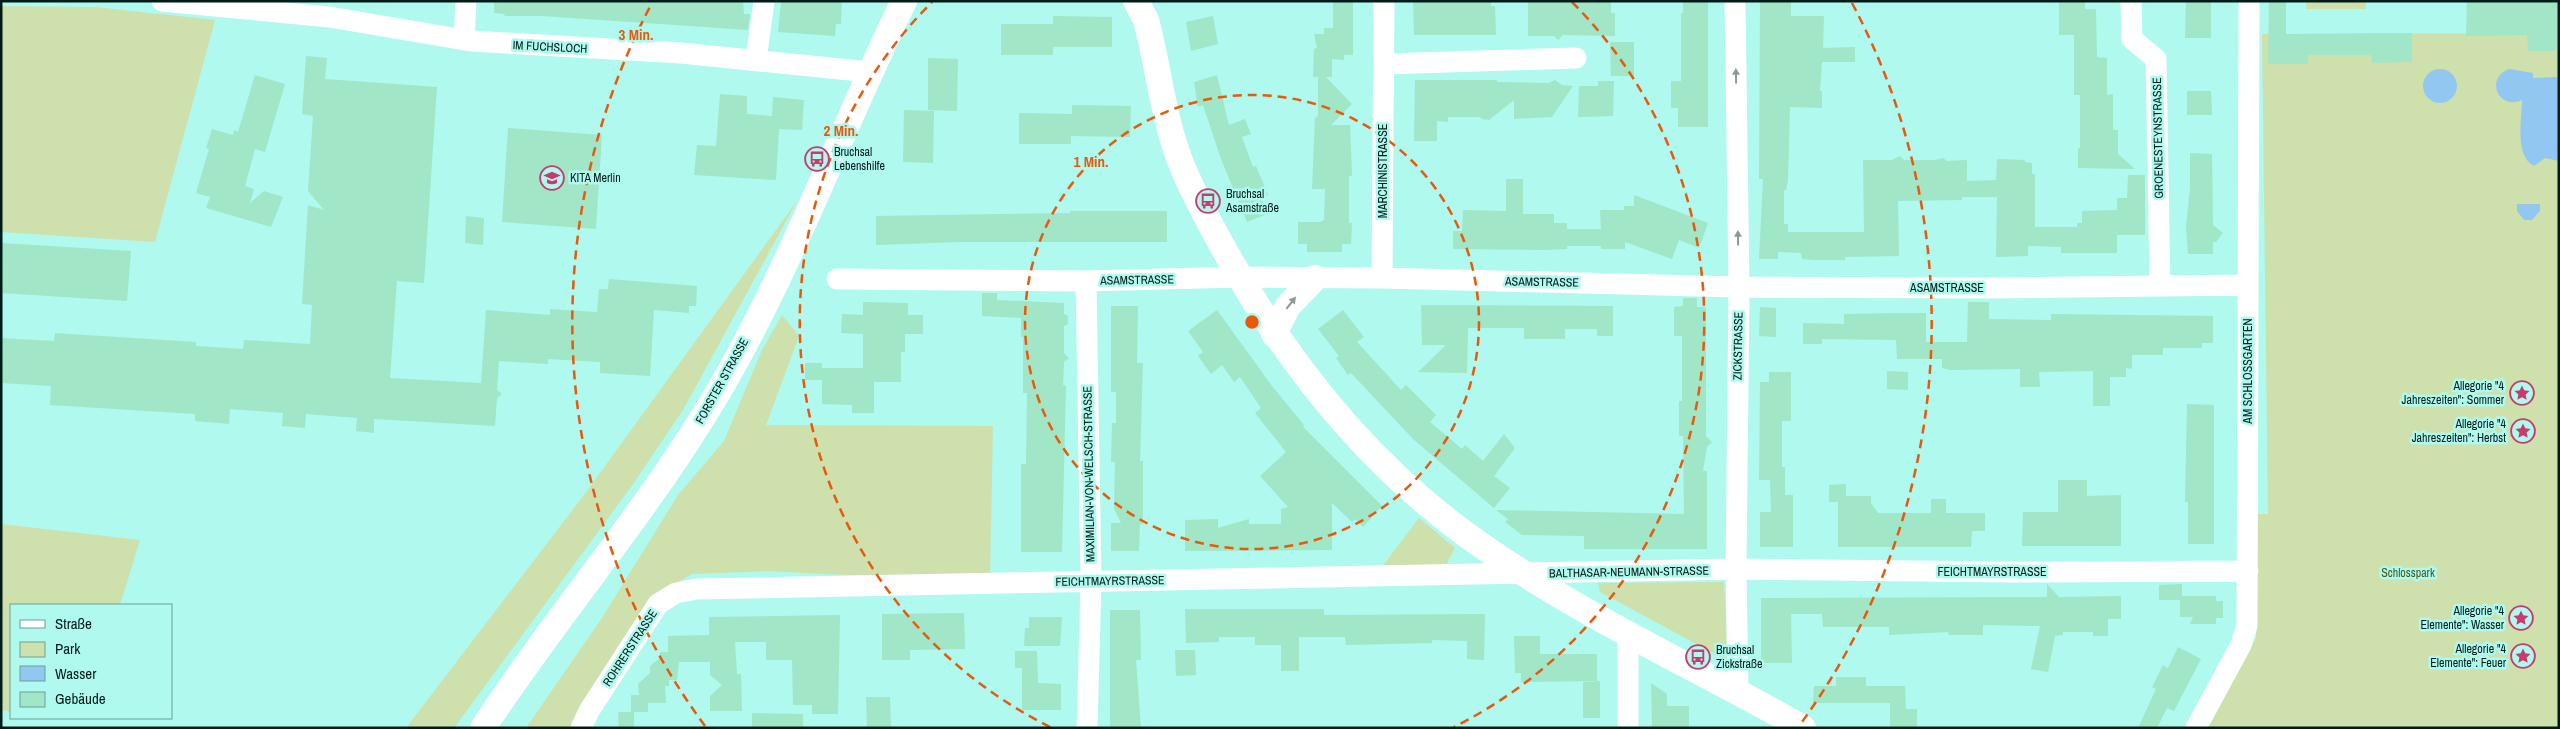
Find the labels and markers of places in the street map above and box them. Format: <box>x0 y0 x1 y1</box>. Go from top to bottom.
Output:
place label: Bruchsal Lebenshilfe <box>834 144 885 174</box>
bus stop icon: Bruchsal Lebenshilfe <box>804 146 830 172</box>
school or university icon: KITA Merlin <box>539 165 565 191</box>
place label: KITA Merlin <box>570 170 621 186</box>
place label: Bruchsal Asamstraße <box>1225 186 1279 216</box>
bus stop icon: Bruchsal Asamstraße <box>1195 188 1221 214</box>
centre of rings <box>1243 313 1261 331</box>
place label: Allegorie "4 Jahreszeiten": Sommer <box>2402 378 2505 408</box>
place icon: Allegorie "4 Jahreszeiten": Sommer <box>2509 380 2535 406</box>
place label: Allegorie "4 Jahreszeiten": Herbst <box>2412 416 2507 446</box>
place icon: Allegorie "4 Jahreszeiten": Herbst <box>2510 418 2536 444</box>
place label: Allegorie "4 Elemente": Wasser <box>2420 603 2505 633</box>
place icon: Allegorie "4 Elemente": Wasser <box>2508 605 2534 631</box>
place label: Allegorie "4 Elemente": Feuer <box>2430 641 2507 671</box>
place label: Bruchsal Zickstraße <box>1716 642 1762 672</box>
place icon: Allegorie "4 Elemente": Feuer <box>2510 643 2536 669</box>
bus stop icon: Bruchsal Zickstraße <box>1685 644 1711 670</box>

